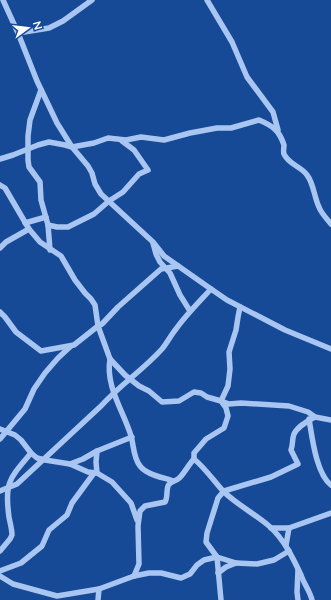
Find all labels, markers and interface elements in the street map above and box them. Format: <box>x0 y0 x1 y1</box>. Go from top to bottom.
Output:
north arrow <box>8 8 48 48</box>
text: N <box>30 20 45 31</box>

